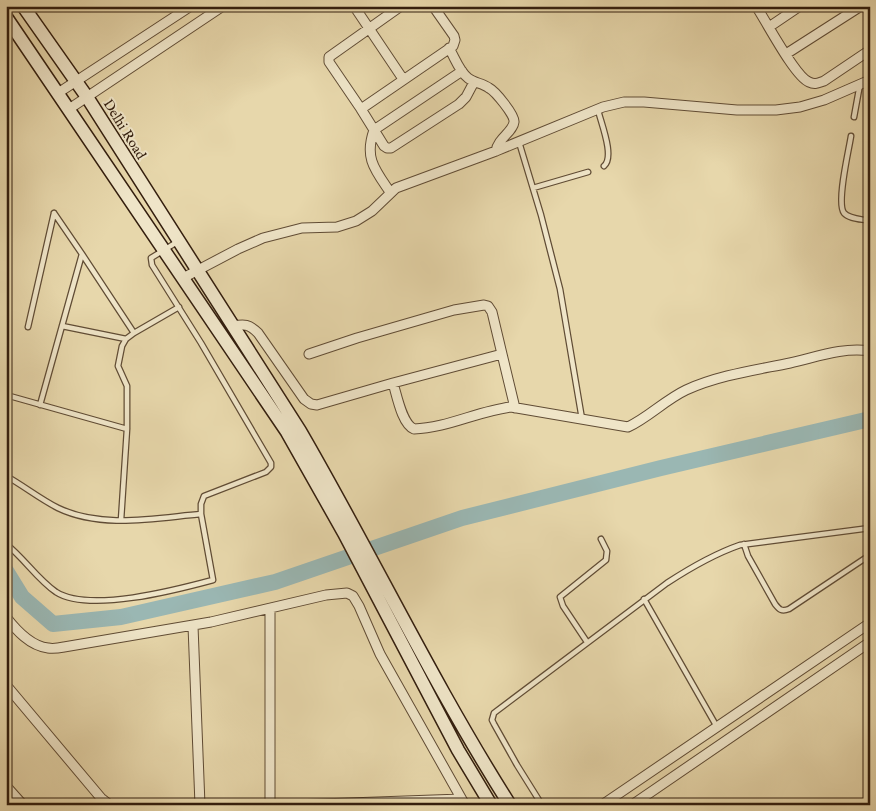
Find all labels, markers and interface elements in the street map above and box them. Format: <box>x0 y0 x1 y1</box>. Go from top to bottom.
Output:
street label: Delhi Road <box>99 96 150 163</box>

